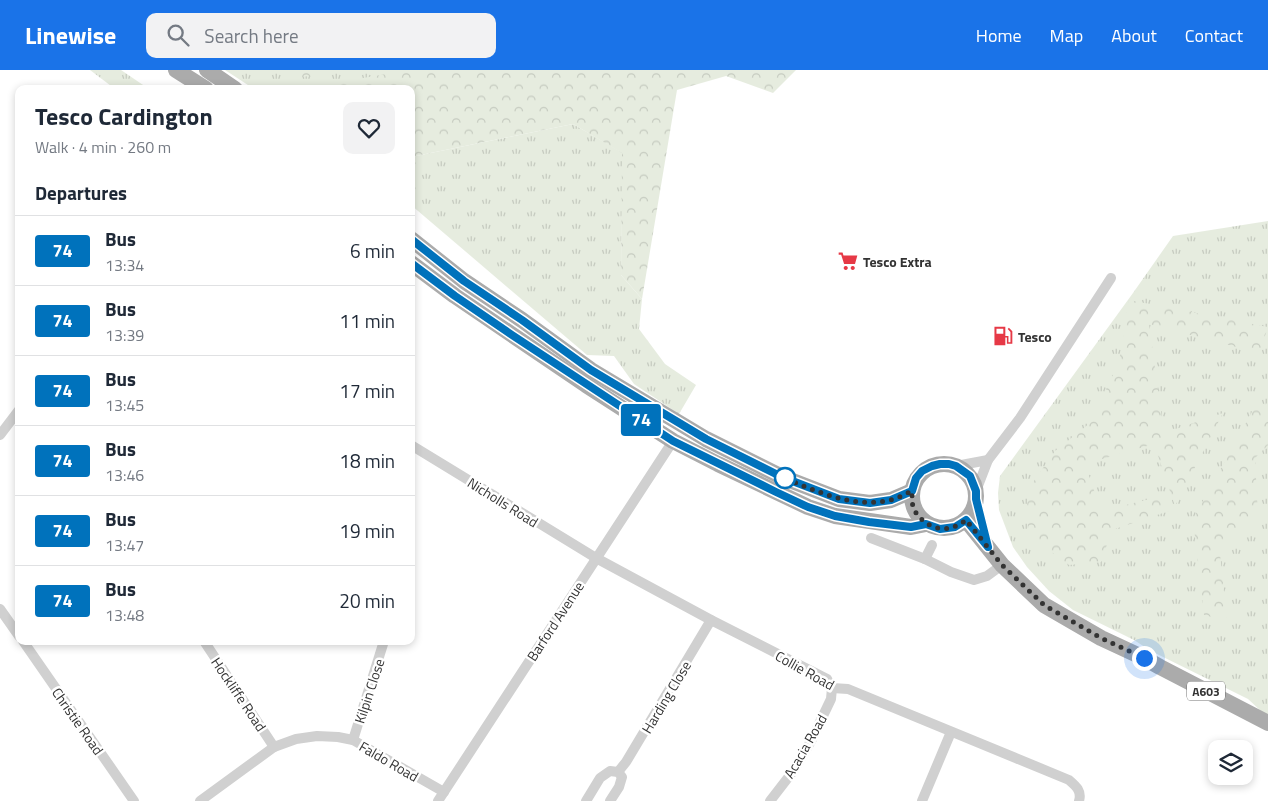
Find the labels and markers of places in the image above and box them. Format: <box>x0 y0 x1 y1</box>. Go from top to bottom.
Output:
supermarket icon: Tesco Extra <box>837 250 859 272</box>
place label: Tesco Extra <box>863 251 932 272</box>
fuel station icon: Tesco <box>992 325 1014 347</box>
place label: Tesco <box>1018 326 1052 347</box>
unlabelled marker <box>774 467 796 489</box>

